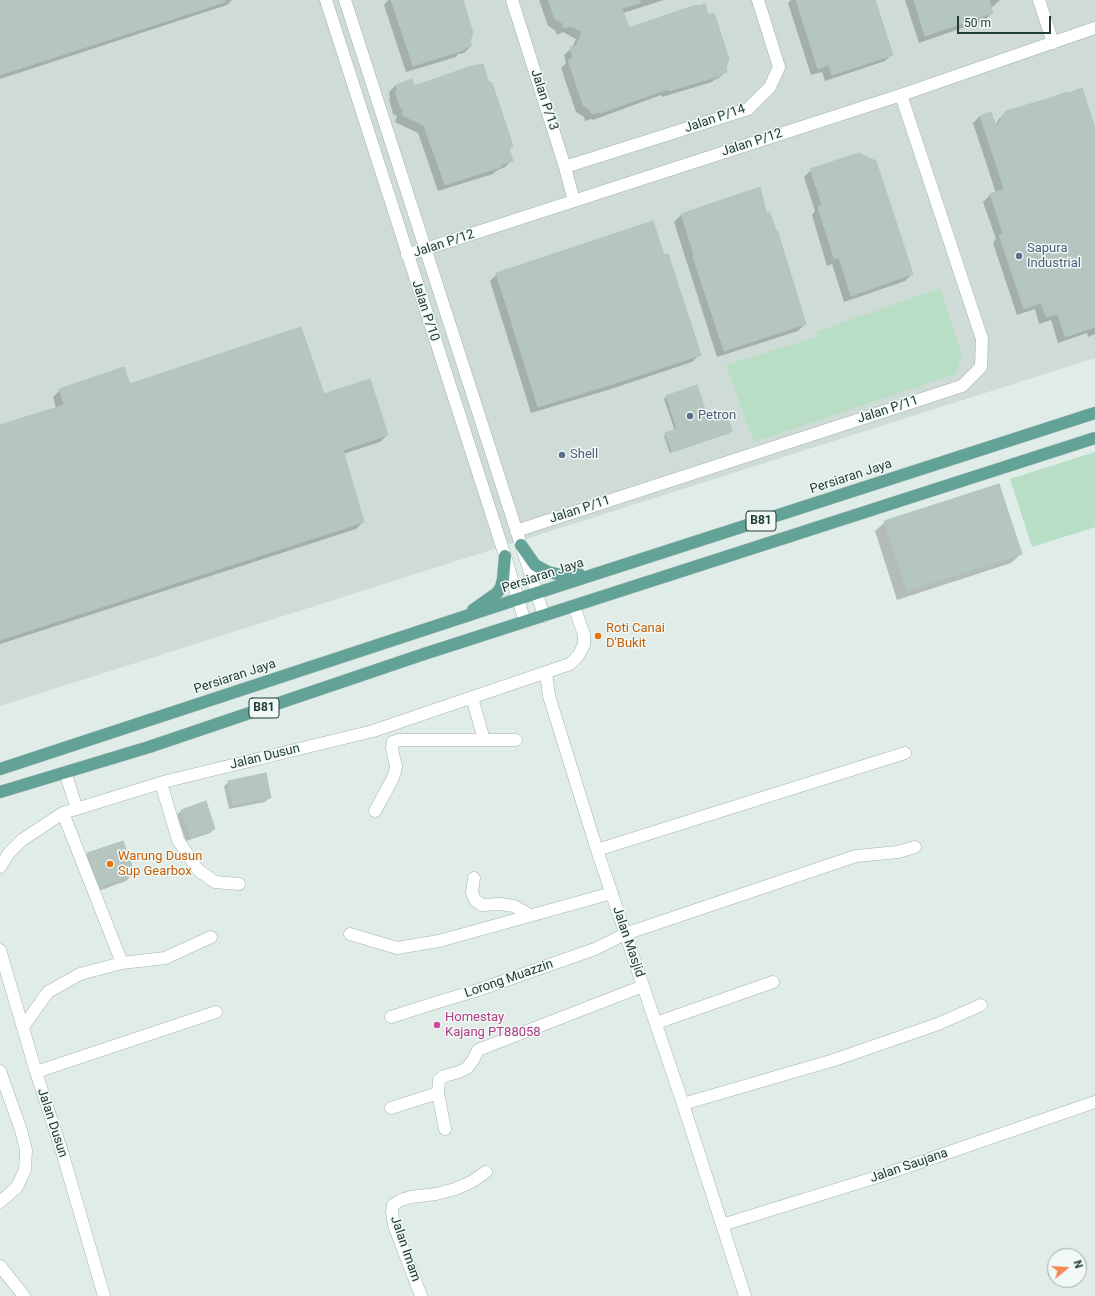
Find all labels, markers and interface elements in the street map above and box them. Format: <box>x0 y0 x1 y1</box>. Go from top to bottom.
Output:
scale bar <box>959 8 1053 34</box>
text: 50 m <box>964 16 991 30</box>
street label: Jalan P/13 <box>527 68 561 132</box>
street label: Jalan P/14 <box>683 101 747 137</box>
street label: Jalan P/12 <box>720 126 784 160</box>
street label: Jalan P/12 <box>412 227 476 261</box>
place label: Sapura Industrial <box>1027 241 1081 272</box>
marker: Sapura Industrial <box>1014 251 1024 261</box>
street label: Jalan P/10 <box>408 279 442 343</box>
street label: Jalan P/11 <box>856 393 920 427</box>
place label: Petron <box>698 408 736 424</box>
marker: Petron <box>685 411 695 421</box>
place label: Shell <box>570 447 598 463</box>
marker: Shell <box>557 450 567 460</box>
street label: Persiaran Jaya <box>808 456 894 498</box>
street label: Jalan P/11 <box>548 493 612 527</box>
road number: B81 <box>746 511 776 531</box>
street label: Persiaran Jaya <box>500 555 586 597</box>
place label: Roti Canai D'Bukit <box>606 621 665 652</box>
marker: Roti Canai D'Bukit <box>593 631 603 641</box>
street label: Persiaran Jaya <box>192 656 278 698</box>
road number: B81 <box>249 698 279 718</box>
street label: Jalan Dusun <box>228 741 302 773</box>
place label: Warung Dusun Sup Gearbox <box>118 849 202 880</box>
marker: Warung Dusun Sup Gearbox <box>105 859 115 869</box>
street label: Jalan Masjid <box>609 905 647 979</box>
street label: Lorong Muazzin <box>463 957 555 1001</box>
place label: Homestay Kajang PT88058 <box>445 1010 541 1041</box>
marker: Homestay Kajang PT88058 <box>432 1020 442 1030</box>
street label: Jalan Dusun <box>34 1087 70 1159</box>
street label: Jalan Saujana <box>868 1145 950 1187</box>
street label: Jalan Imam <box>387 1214 423 1284</box>
north arrow <box>1047 1248 1087 1288</box>
text: N <box>1071 1259 1085 1270</box>

